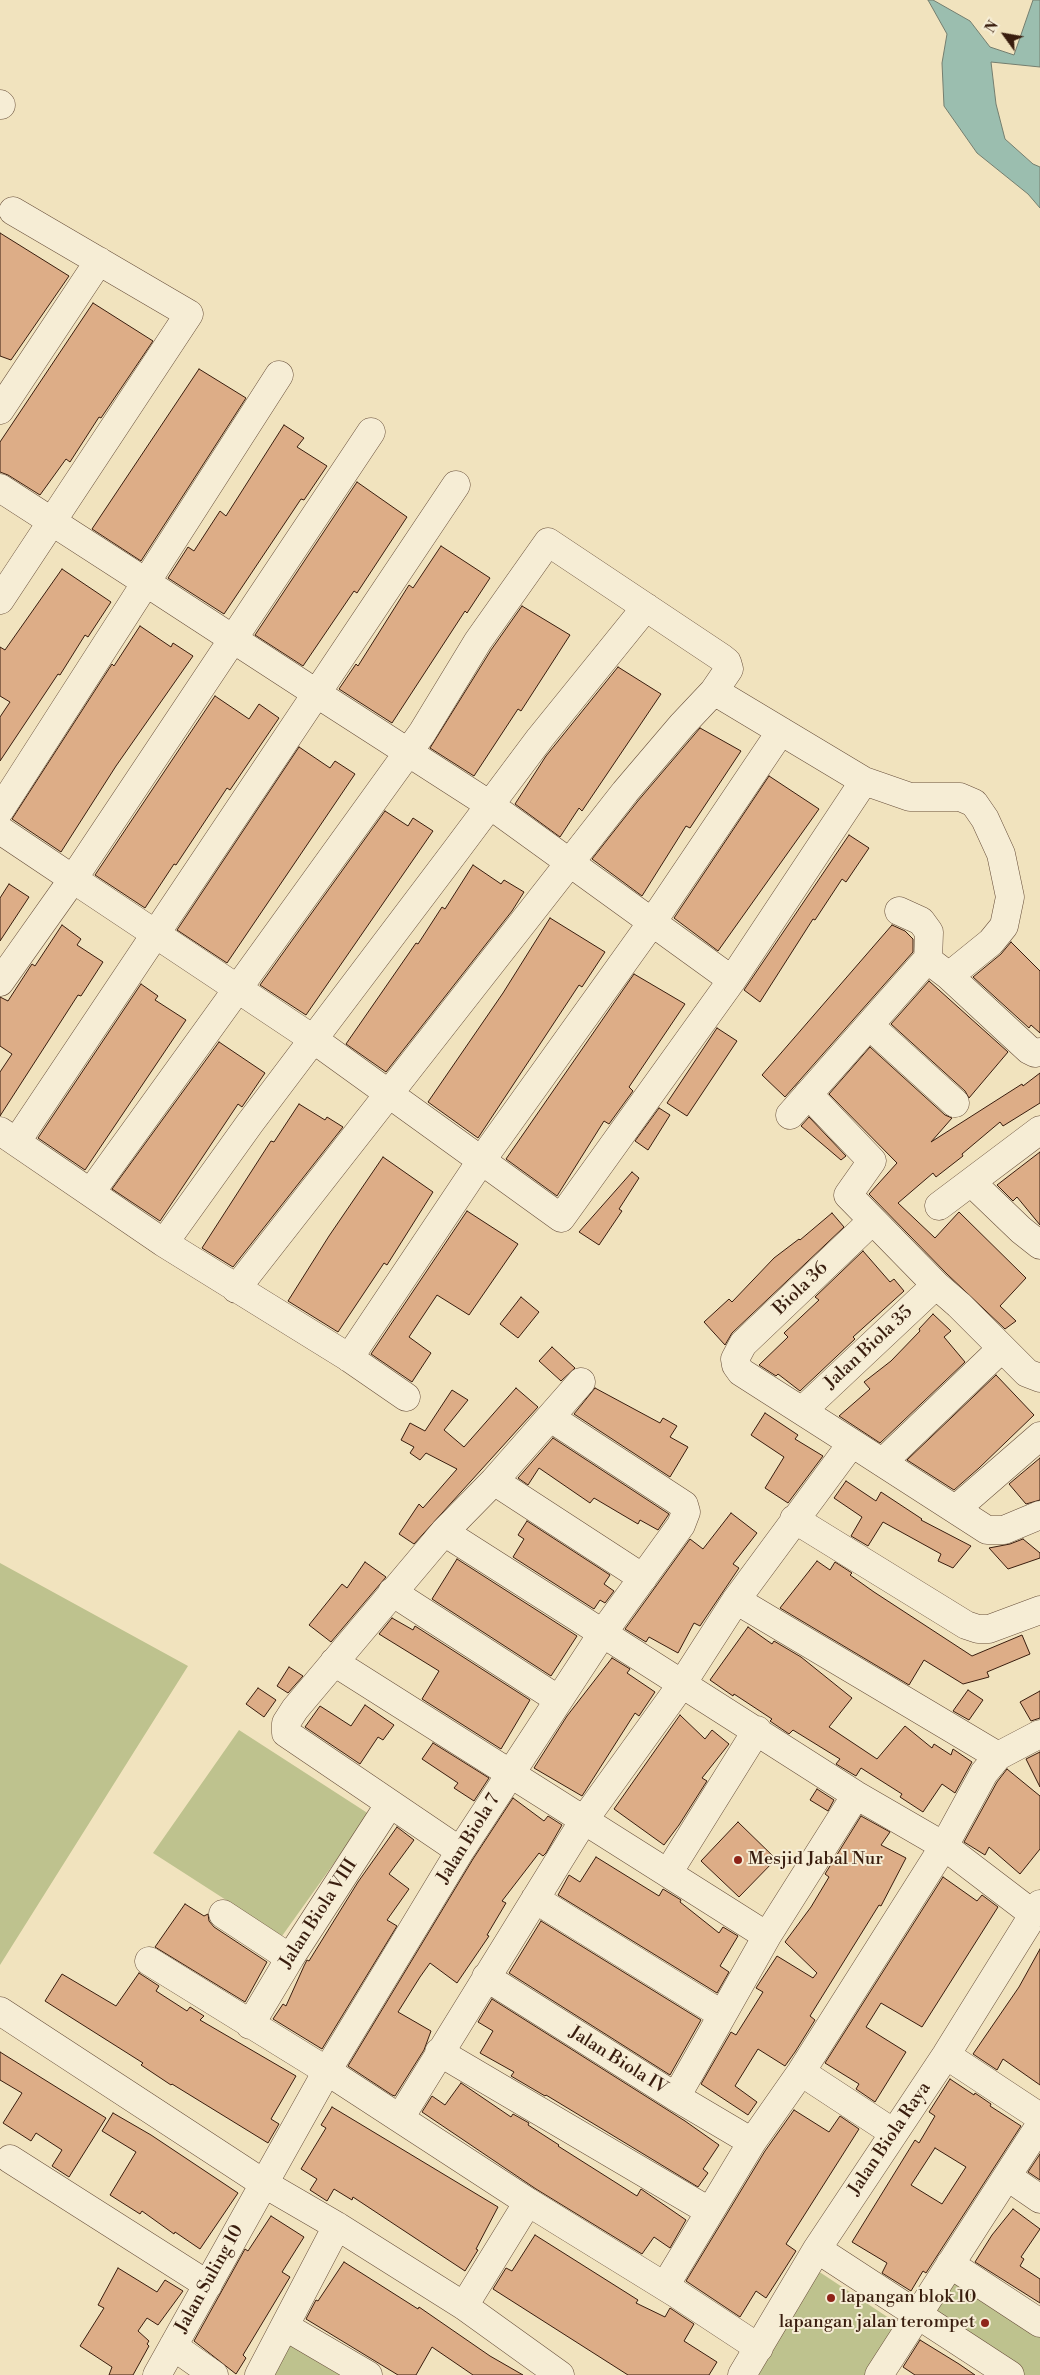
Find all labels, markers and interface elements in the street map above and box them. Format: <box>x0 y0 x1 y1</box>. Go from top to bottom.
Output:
north arrow <box>980 10 1030 60</box>
text: N <box>982 18 1003 37</box>
street label: Biola 36 <box>769 1258 833 1320</box>
street label: Jalan Biola 35 <box>821 1302 917 1394</box>
street label: Jalan Biola 7 <box>433 1790 505 1888</box>
place label: Mesjid Jabal Nur <box>748 1849 883 1871</box>
marker: Mesjid Jabal Nur <box>732 1854 744 1866</box>
street label: Jalan Biola VIII <box>276 1855 362 1973</box>
street label: Jalan Biola IV <box>565 2022 671 2100</box>
street label: Jalan Biola Raya <box>844 2078 936 2200</box>
street label: Jalan Suling 10 <box>171 2221 249 2337</box>
place label: lapangan blok 10 <box>841 2287 976 2309</box>
marker: lapangan blok 10 <box>825 2292 837 2304</box>
place label: lapangan jalan terompet <box>779 2312 975 2334</box>
marker: lapangan jalan terompet <box>979 2317 991 2329</box>

